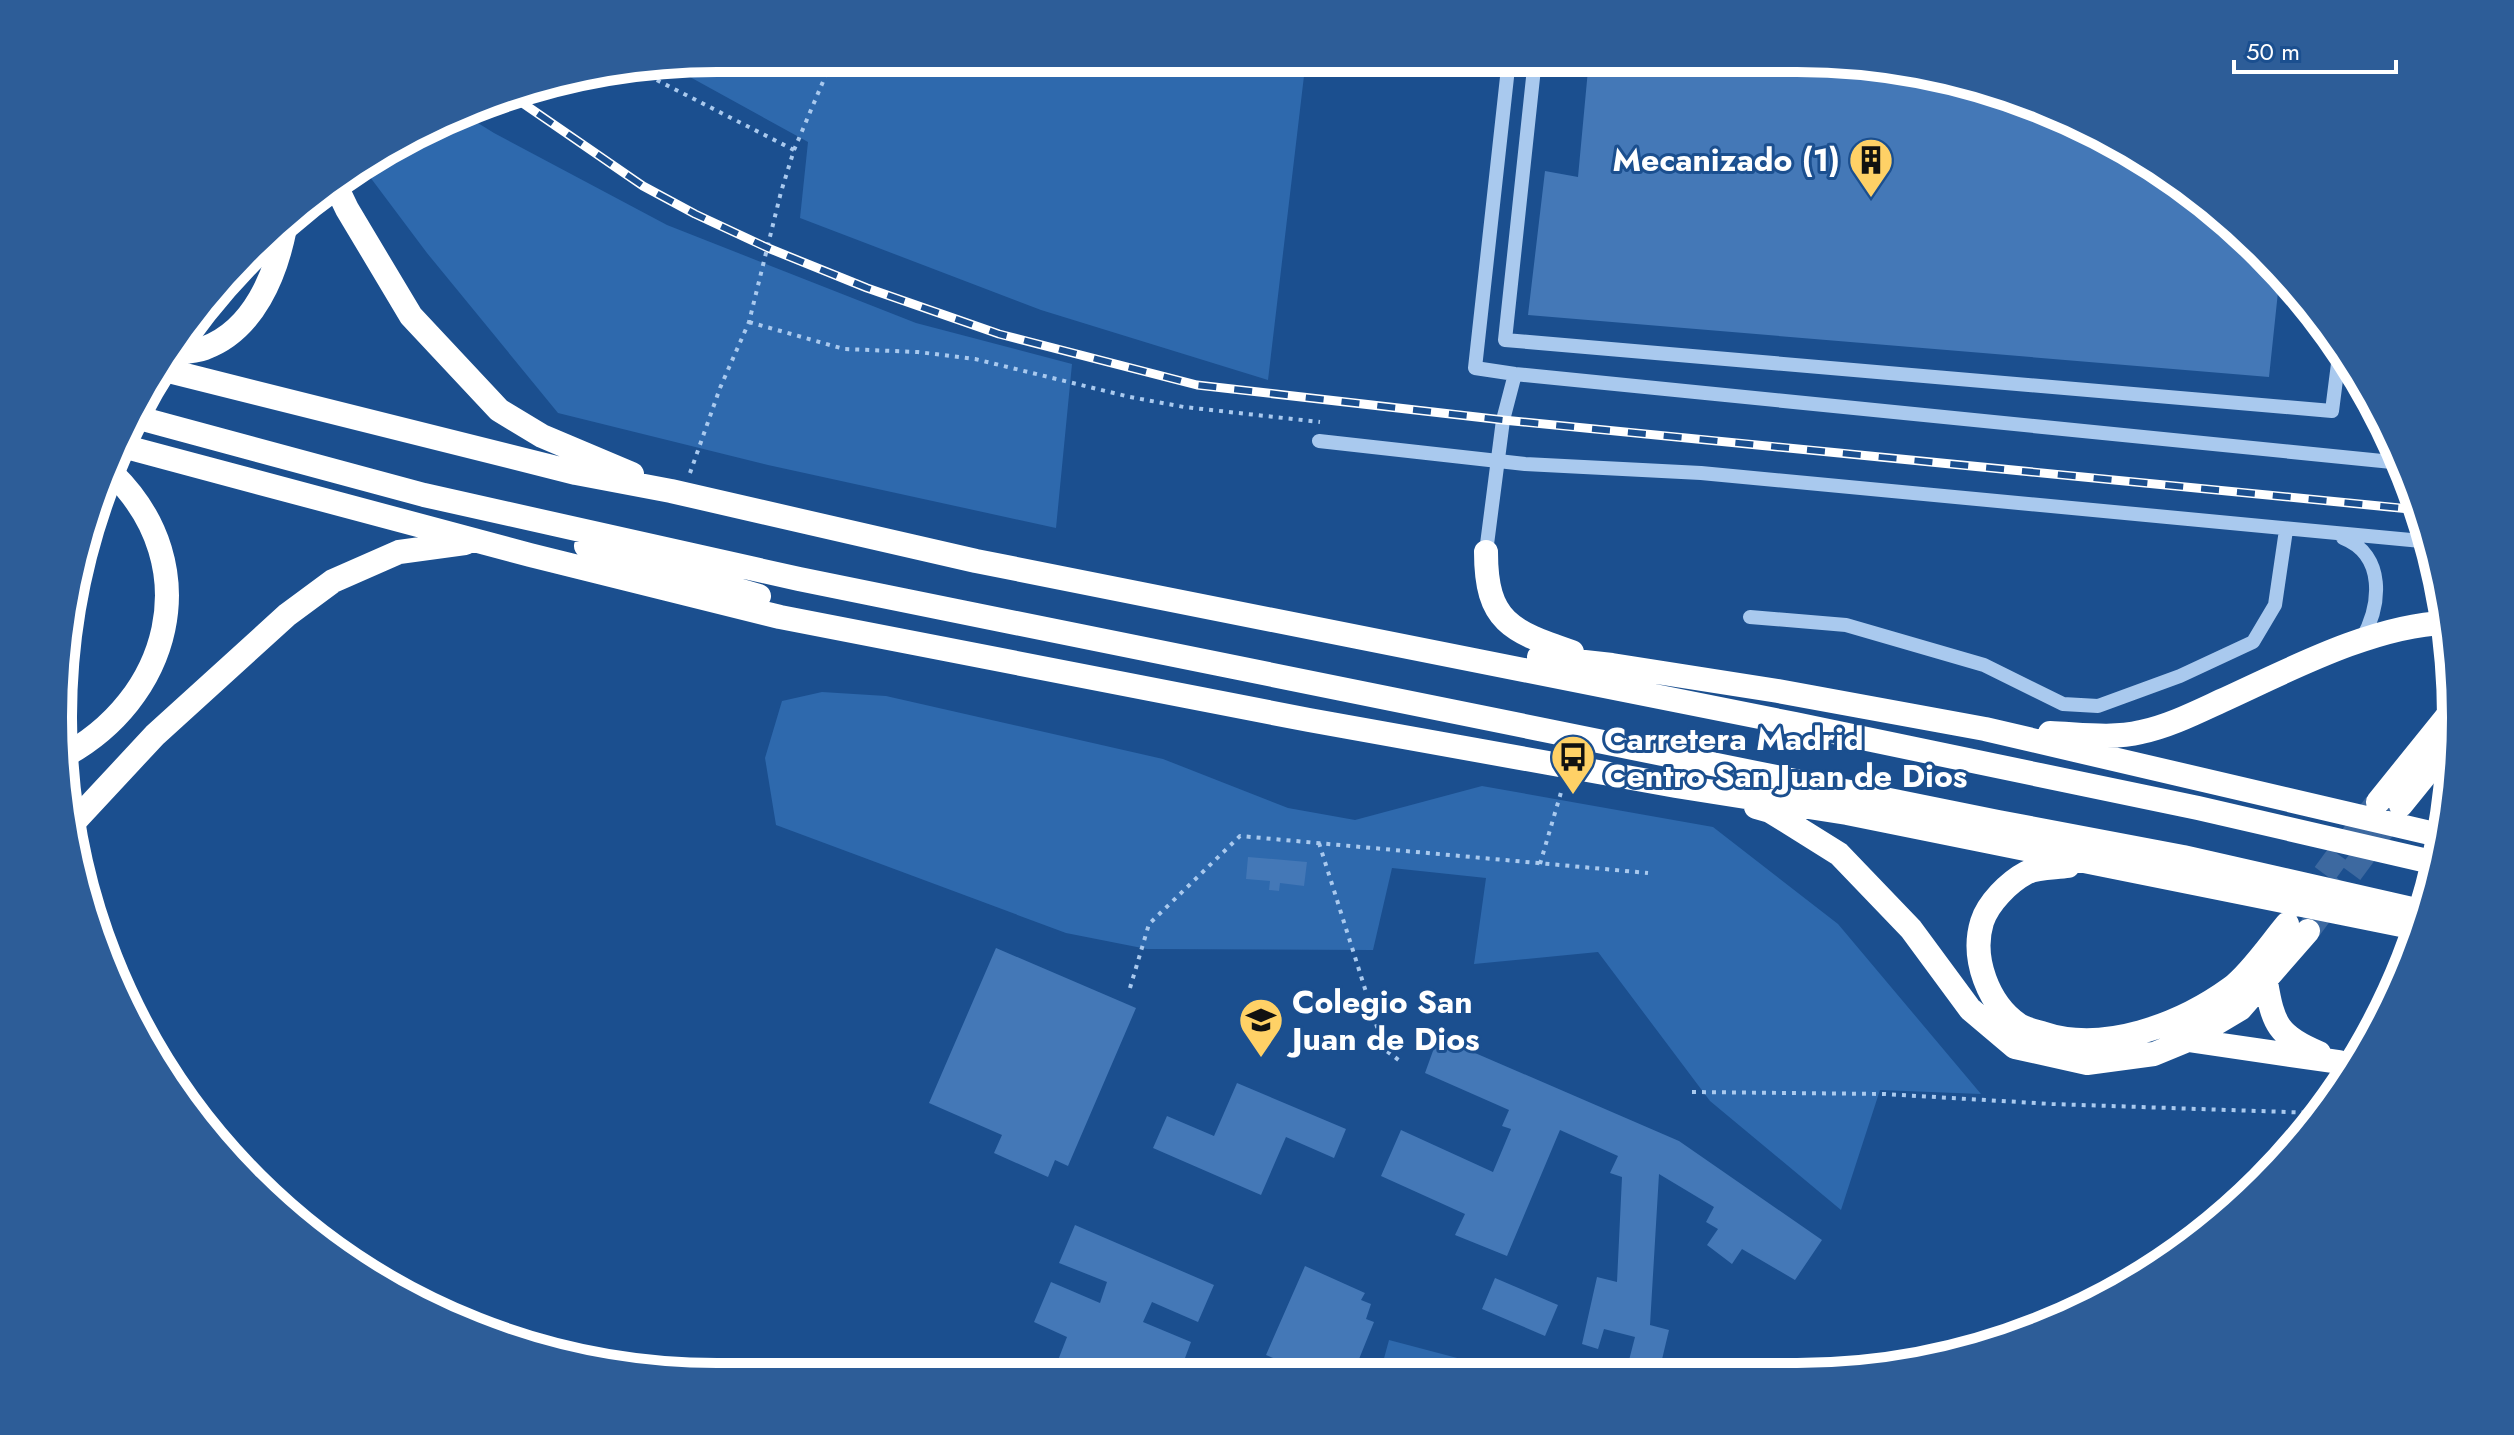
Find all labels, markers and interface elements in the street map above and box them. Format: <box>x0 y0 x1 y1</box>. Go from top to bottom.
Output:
scale bar <box>2234 24 2396 74</box>
text: 50 m <box>2246 34 2300 69</box>
building icon: Mecanizado (1) <box>1847 136 1895 199</box>
place label: Mecanizado (1) <box>1613 137 1840 183</box>
place label: Carretera Madrid Centro San Juan de Dios <box>1604 716 1967 799</box>
bus stop icon: Carretera Madrid Centro San Juan de Dios <box>1549 733 1597 796</box>
place label: Colegio San Juan de Dios <box>1286 979 1480 1062</box>
school or university icon: Colegio San Juan de Dios <box>1237 996 1285 1059</box>

